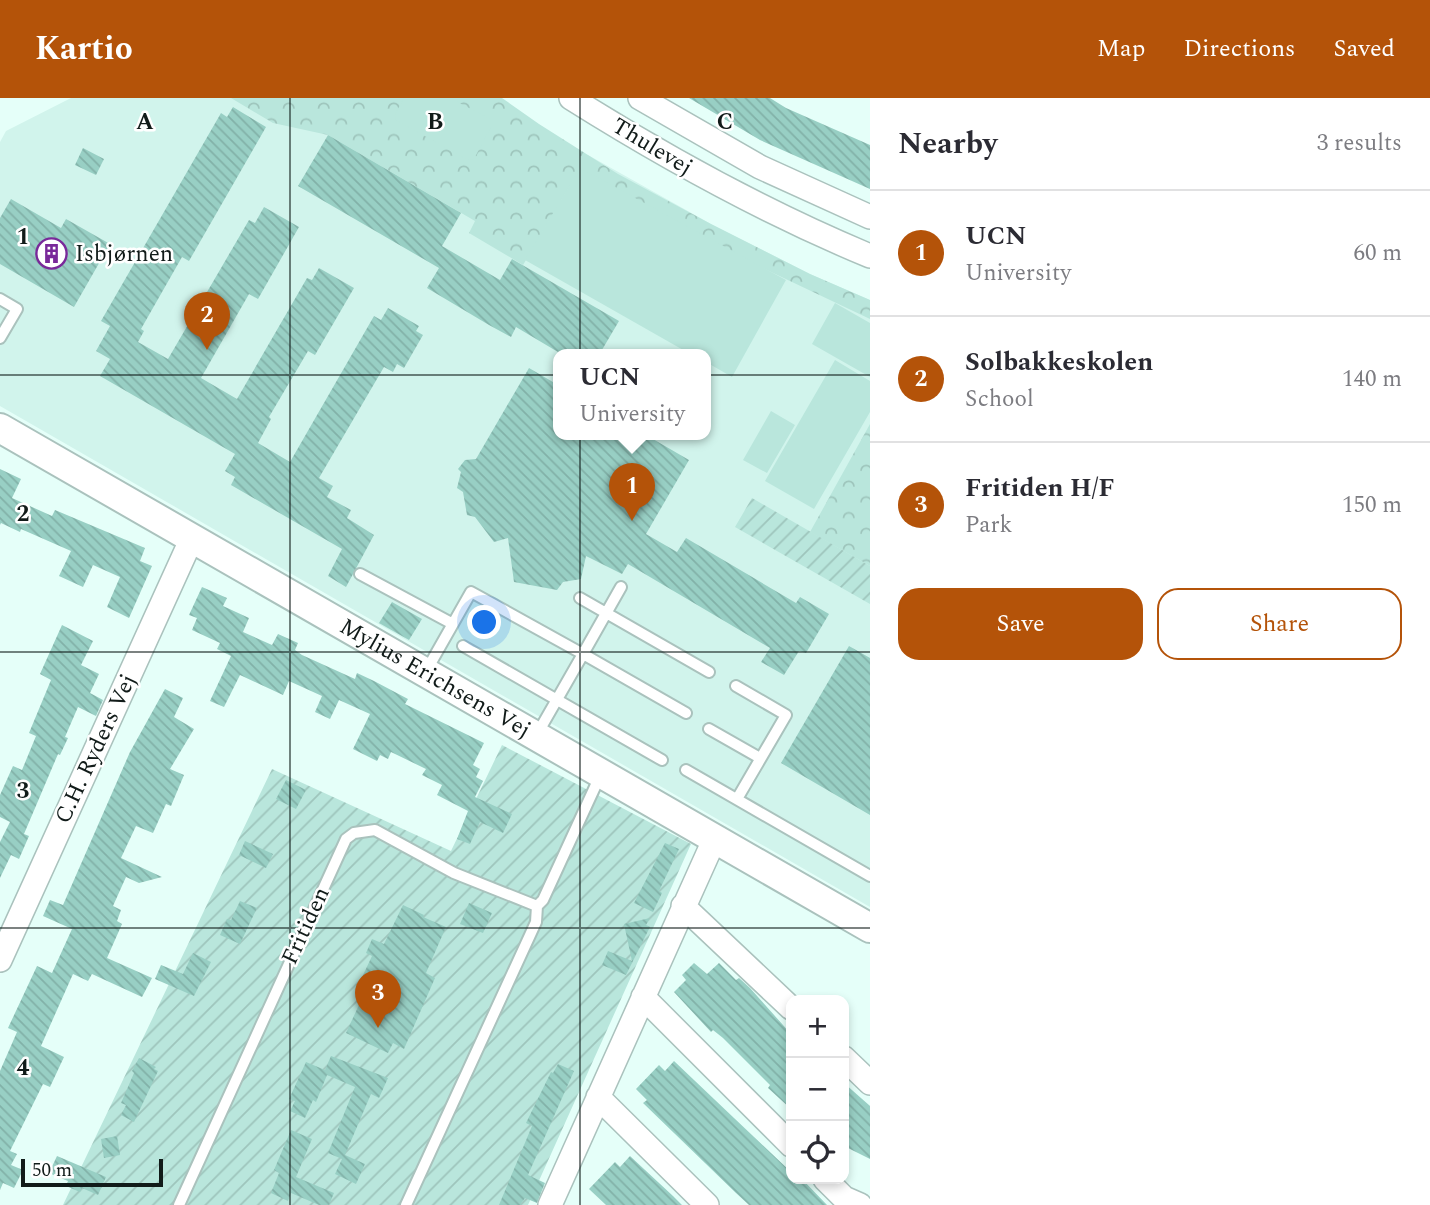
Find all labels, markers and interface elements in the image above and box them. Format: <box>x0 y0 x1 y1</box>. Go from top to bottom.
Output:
text: Kartio <box>35 24 133 74</box>
text: Map <box>1097 31 1145 67</box>
text: Directions <box>1183 31 1295 67</box>
text: Saved <box>1333 31 1395 67</box>
text: A <box>136 105 154 140</box>
text: B <box>427 105 443 140</box>
text: C <box>717 105 733 140</box>
street label: Thulevej <box>605 109 699 185</box>
text: Nearby <box>898 121 997 167</box>
text: 3 results <box>1317 126 1402 161</box>
text: UCN <box>965 216 1026 256</box>
text: 1 <box>17 220 29 255</box>
text: 1 <box>915 236 927 271</box>
text: 60 m <box>1353 236 1402 271</box>
building icon: Isbjørnen <box>35 237 69 271</box>
place label: Isbjørnen <box>75 237 173 272</box>
text: University <box>965 256 1071 291</box>
pin: 2 <box>184 292 230 350</box>
text: Solbakkeskolen <box>965 342 1153 382</box>
popup <box>553 349 711 440</box>
text: UCN <box>579 357 640 397</box>
text: 2 <box>915 362 927 397</box>
text: 140 m <box>1342 362 1402 397</box>
text: School <box>965 382 1034 417</box>
text: University <box>579 397 685 432</box>
pin: 1 <box>609 463 655 521</box>
text: Fritiden H/F <box>965 468 1115 508</box>
text: 3 <box>915 488 927 523</box>
text: 150 m <box>1342 488 1402 523</box>
text: 2 <box>17 497 30 532</box>
text: Park <box>965 508 1012 543</box>
button: Save <box>898 588 1143 660</box>
button: Share <box>1157 588 1402 660</box>
your location <box>467 605 501 639</box>
street label: Mylius Erichsens Vej <box>333 609 538 747</box>
street label: C.H. Ryders Vej <box>46 668 146 830</box>
text: 3 <box>17 774 30 809</box>
street label: Fritiden <box>273 881 339 971</box>
pin: 3 <box>355 970 401 1028</box>
map controls <box>786 995 849 1184</box>
button: + <box>786 995 849 1058</box>
text: 4 <box>17 1051 30 1086</box>
button: − <box>786 1058 849 1121</box>
button: locate <box>786 1121 849 1184</box>
scale bar <box>21 1156 163 1188</box>
text: 50 m <box>32 1156 72 1185</box>

